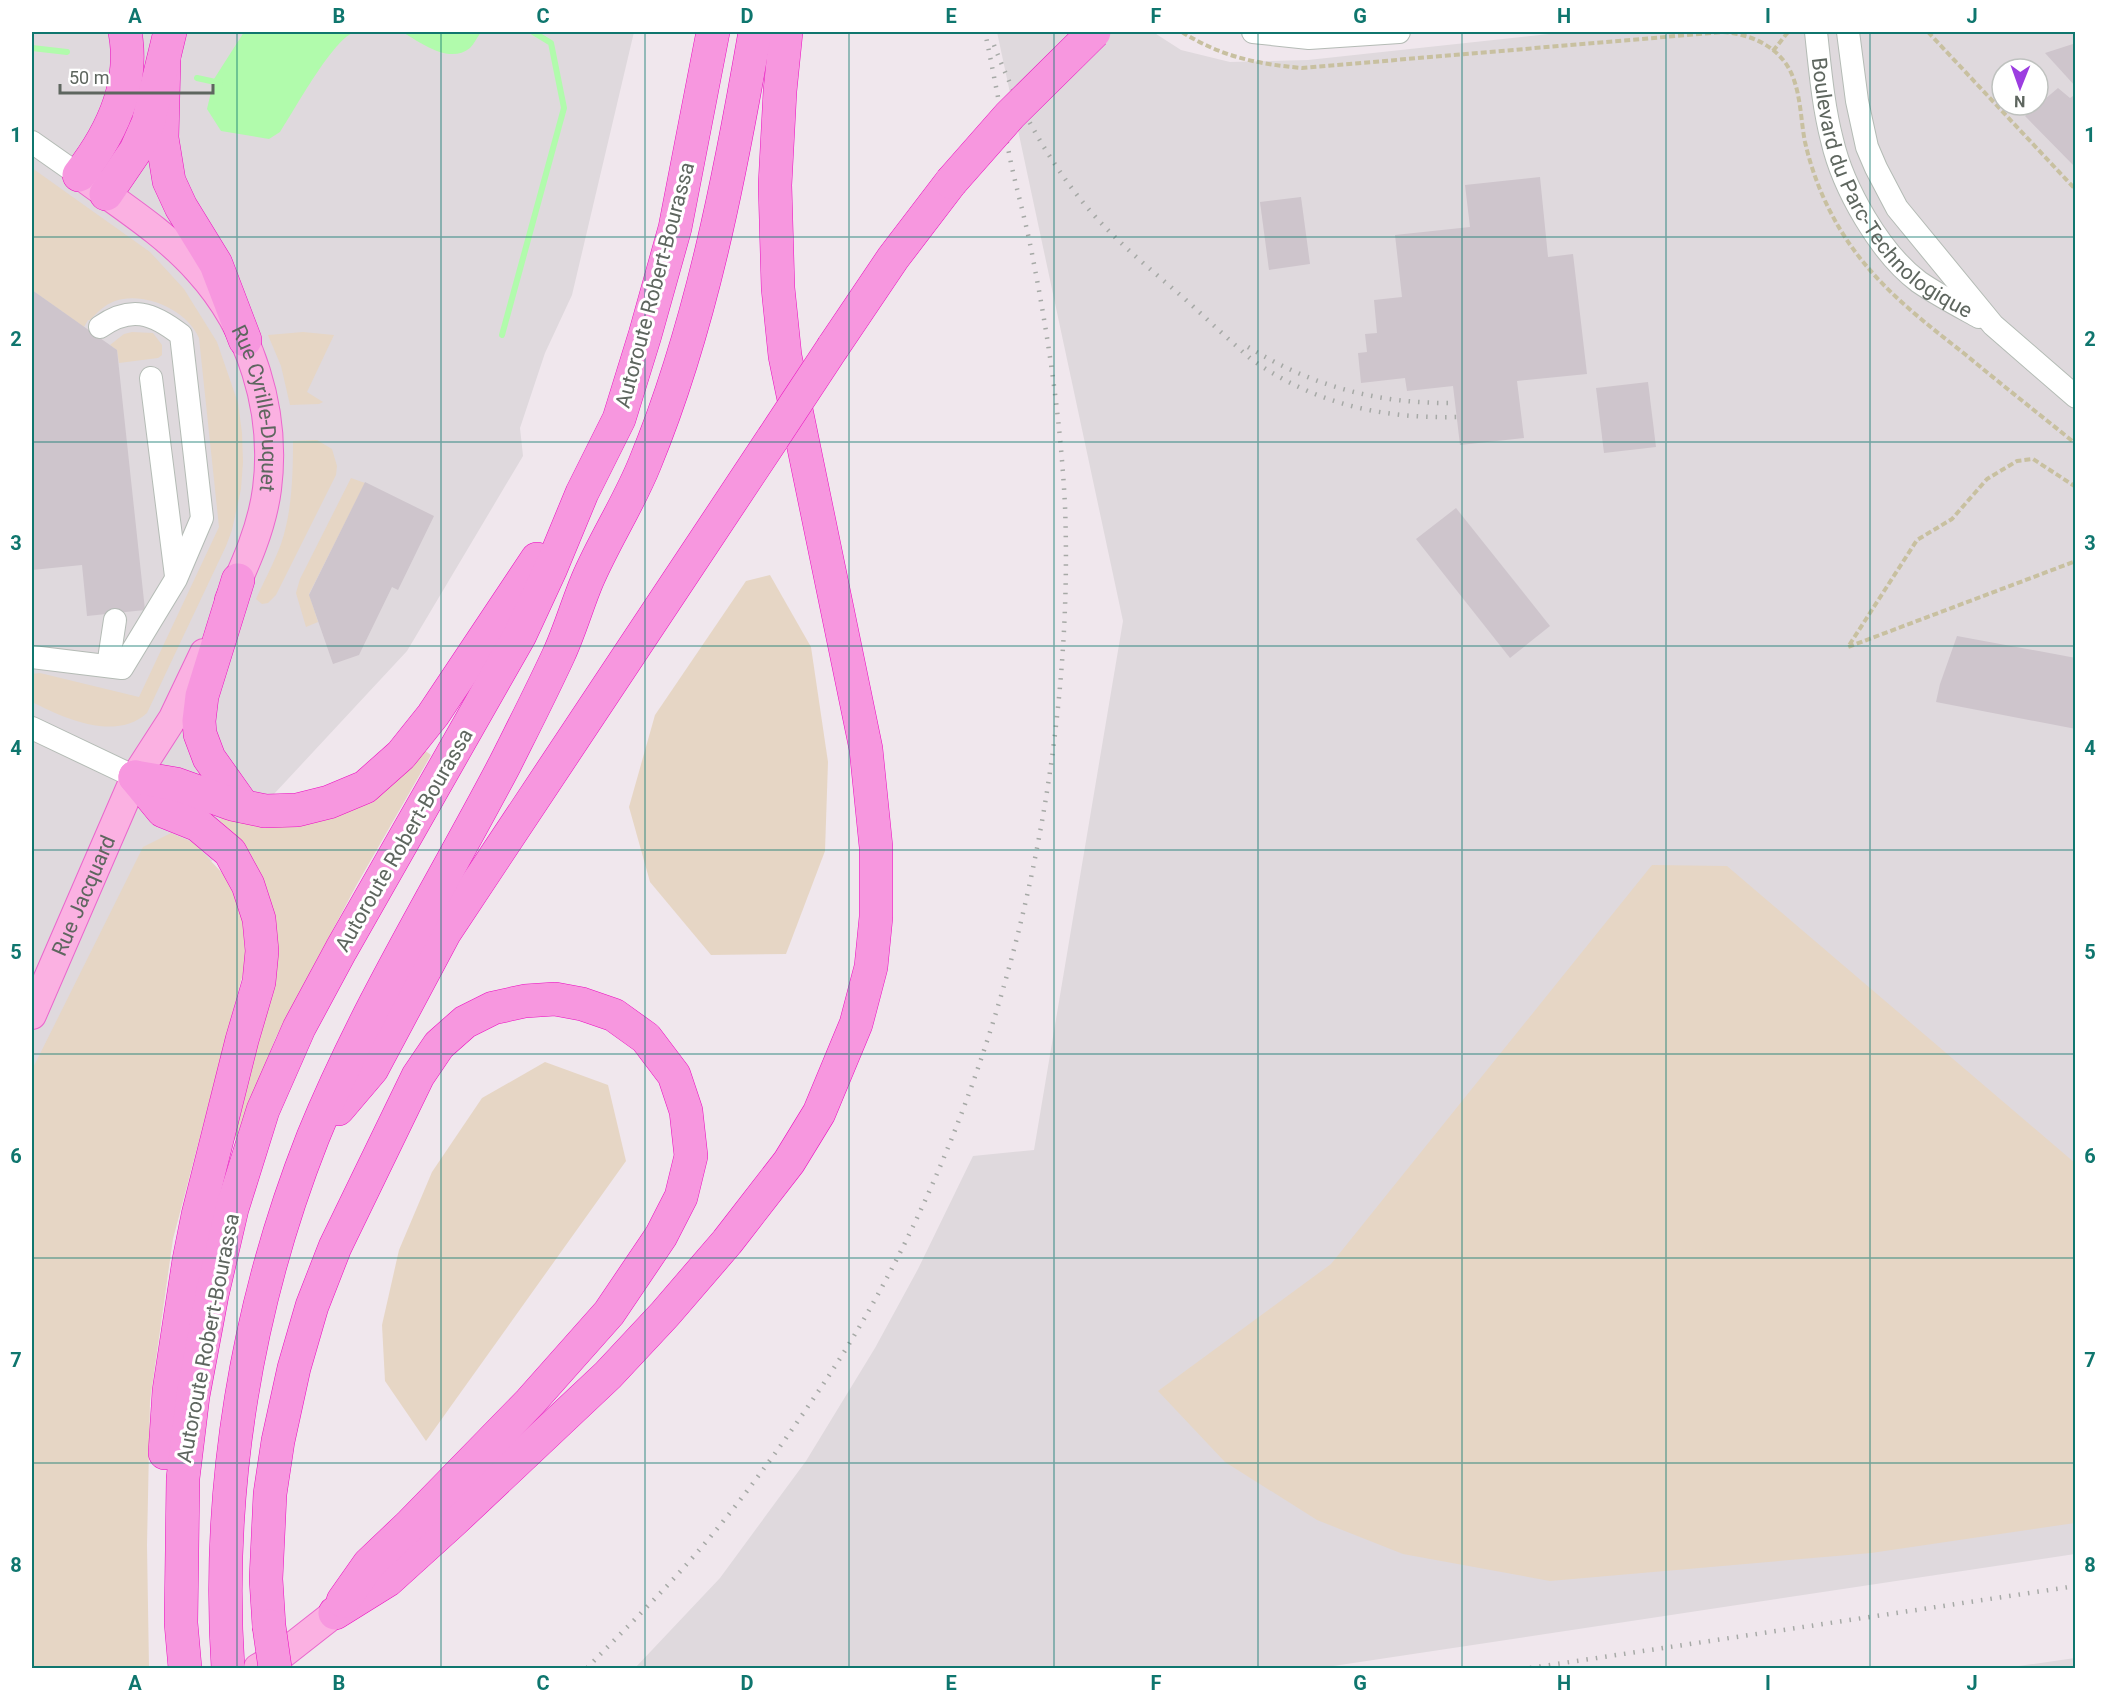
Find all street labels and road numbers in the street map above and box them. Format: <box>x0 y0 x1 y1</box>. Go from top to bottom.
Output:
street label: Boulevard du Parc-Technologique <box>1807 56 1976 323</box>
street label: Autoroute Robert-Bourassa <box>611 159 699 411</box>
street label: Rue Cyrille-Duquet <box>227 321 281 494</box>
street label: Autoroute Robert-Bourassa <box>330 724 478 956</box>
street label: Rue Jacquard <box>47 832 120 959</box>
street label: Autoroute Robert-Bourassa <box>172 1211 244 1465</box>

